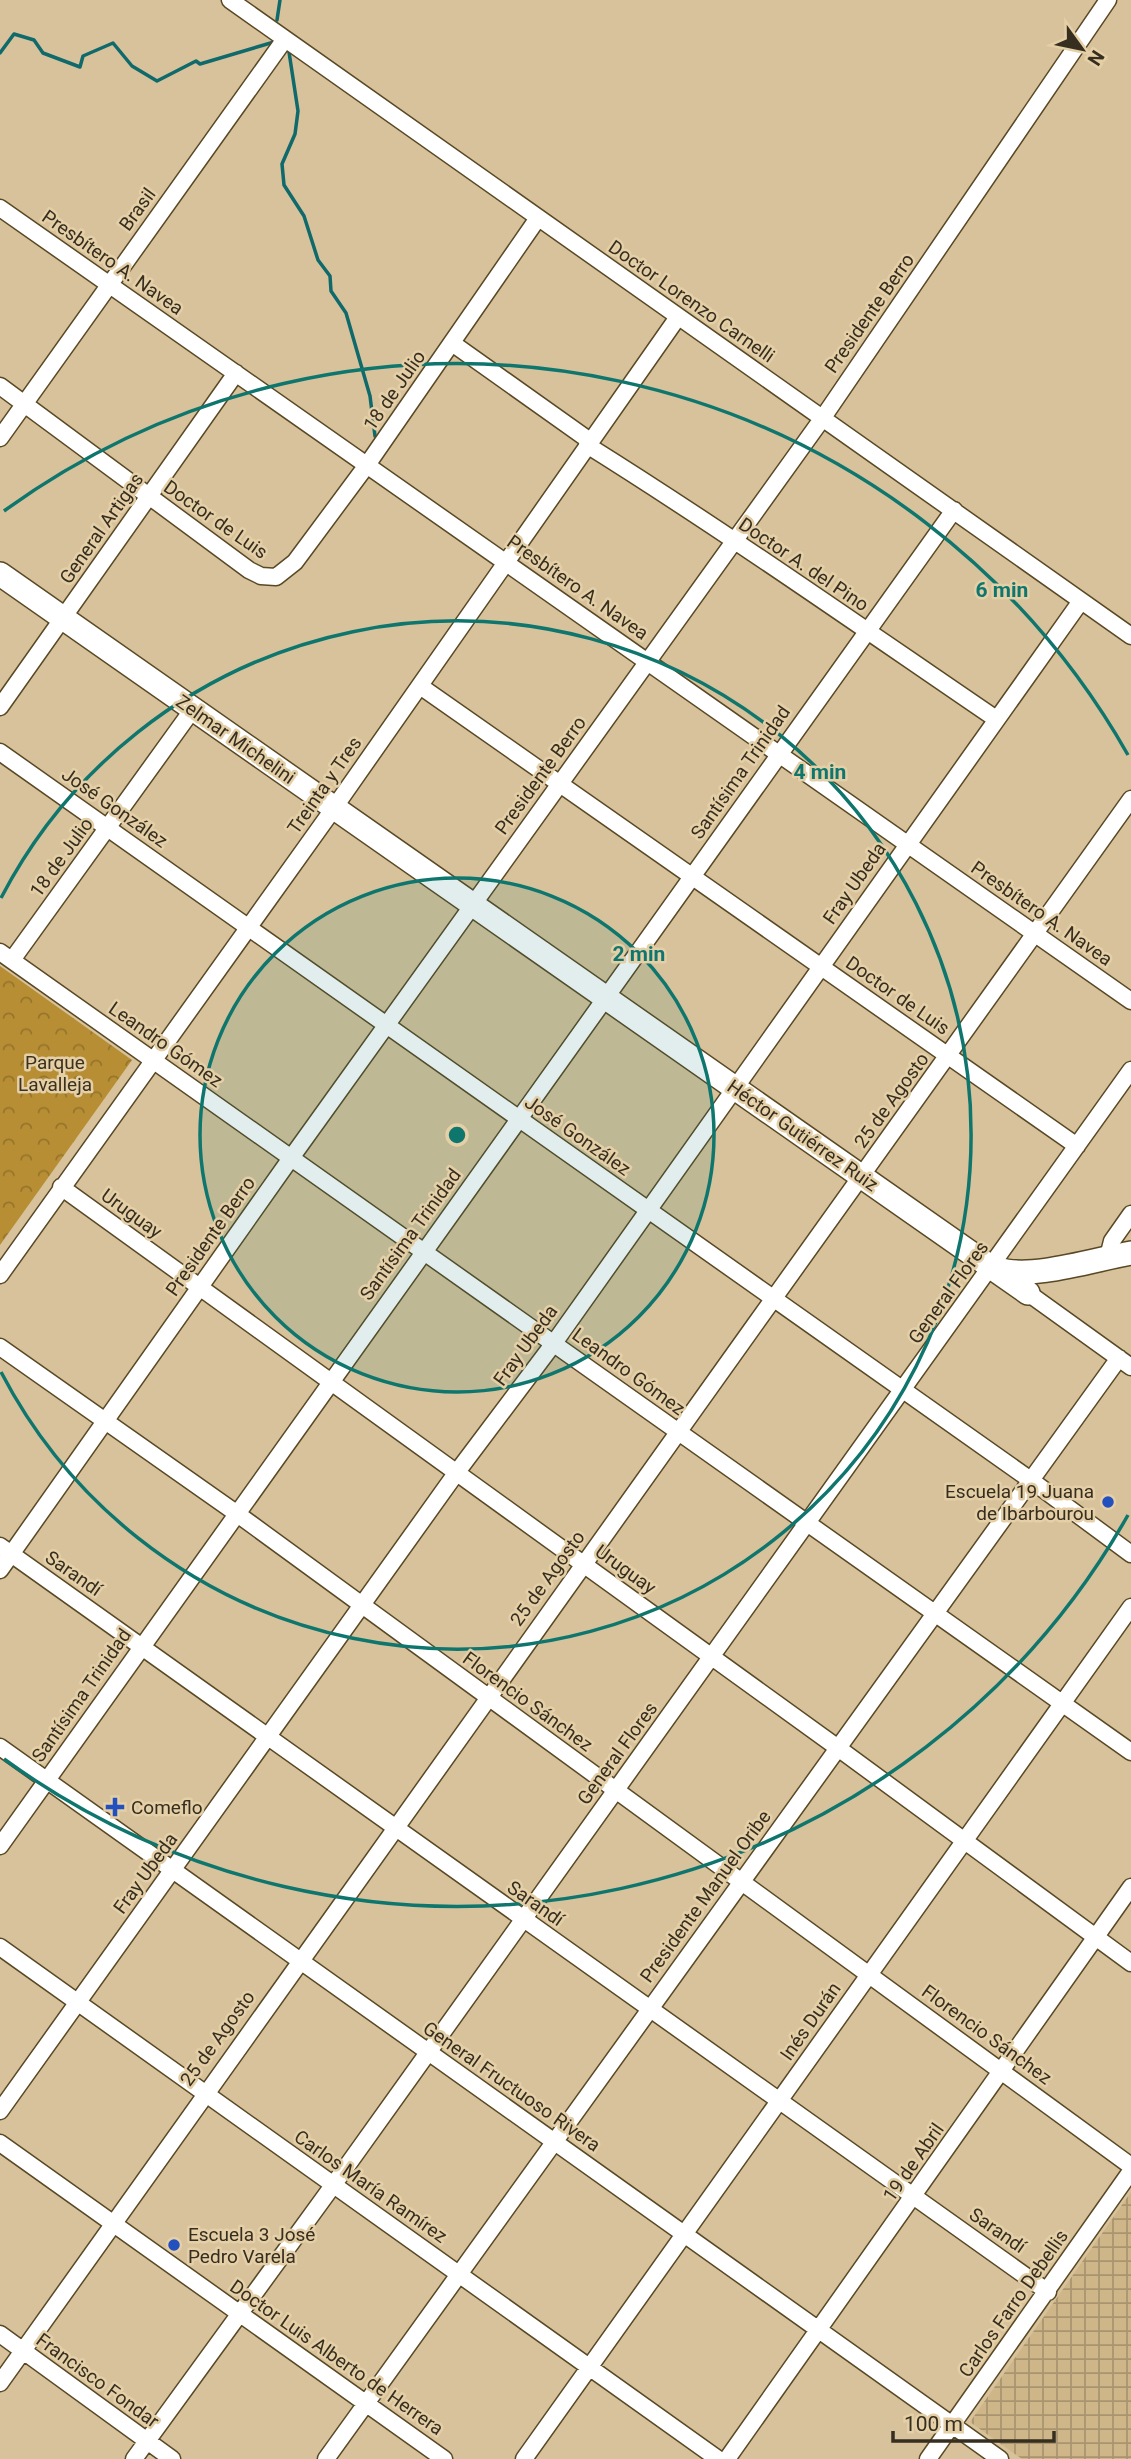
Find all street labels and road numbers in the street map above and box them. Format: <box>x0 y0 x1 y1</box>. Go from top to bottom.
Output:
street label: Brasil <box>114 183 161 235</box>
street label: Presbítero A. Navea <box>38 205 188 320</box>
street label: Doctor Lorenzo Carnelli <box>604 235 779 367</box>
street label: Presidente Berro <box>820 249 919 377</box>
street label: 18 de Julio <box>358 346 430 435</box>
street label: General Artigas <box>55 468 148 588</box>
street label: Doctor de Luis <box>159 475 272 564</box>
street label: Doctor A. del Pino <box>735 513 873 616</box>
street label: Presbítero A. Navea <box>503 530 653 645</box>
street label: Zelmar Michelini <box>172 690 300 789</box>
street label: Santísima Trinidad <box>686 701 795 843</box>
street label: Presidente Berro <box>490 712 591 839</box>
street label: Treinta y Tres <box>282 732 366 838</box>
street label: José González <box>57 762 172 852</box>
street label: 18 de Julio <box>25 813 98 902</box>
street label: Fray Ubeda <box>818 838 891 929</box>
street label: Presbítero A. Navea <box>967 856 1117 971</box>
street label: Doctor de Luis <box>841 951 954 1040</box>
street label: Leandro Gómez <box>104 997 227 1092</box>
street label: 25 de Agosto <box>849 1048 934 1152</box>
street label: Héctor Gutiérrez Ruiz <box>723 1075 883 1196</box>
street label: José González <box>520 1090 635 1180</box>
street label: Santísima Trinidad <box>355 1164 466 1305</box>
street label: Presidente Berro <box>161 1172 260 1300</box>
street label: Uruguay <box>97 1184 167 1243</box>
street label: General Flores <box>903 1236 993 1348</box>
street label: Fray Ubeda <box>488 1300 562 1390</box>
street label: Leandro Gómez <box>568 1323 690 1420</box>
street label: 25 de Agosto <box>505 1526 590 1630</box>
street label: Uruguay <box>591 1540 661 1599</box>
street label: Sarandí <box>41 1546 108 1602</box>
street label: Santísima Trinidad <box>27 1624 136 1766</box>
street label: Florencio Sánchez <box>458 1647 597 1756</box>
street label: General Flores <box>572 1697 662 1809</box>
street label: Presidente Manuel Oribe <box>635 1806 776 1987</box>
street label: Fray Ubeda <box>108 1828 182 1918</box>
street label: Sarandí <box>503 1876 570 1932</box>
street label: Inés Durán <box>775 1978 846 2065</box>
street label: Florencio Sánchez <box>917 1980 1056 2089</box>
street label: 25 de Agosto <box>175 1986 260 2090</box>
street label: General Fructuoso Rivera <box>419 2016 605 2156</box>
street label: 19 de Abril <box>878 2119 949 2206</box>
street label: Carlos María Ramírez <box>290 2125 452 2248</box>
street label: Sarandí <box>965 2203 1032 2259</box>
street label: Carlos Farro Debellis <box>954 2225 1073 2381</box>
street label: Doctor Luis Alberto de Herrera <box>226 2275 448 2440</box>
street label: Francisco Fondar <box>32 2328 164 2433</box>

